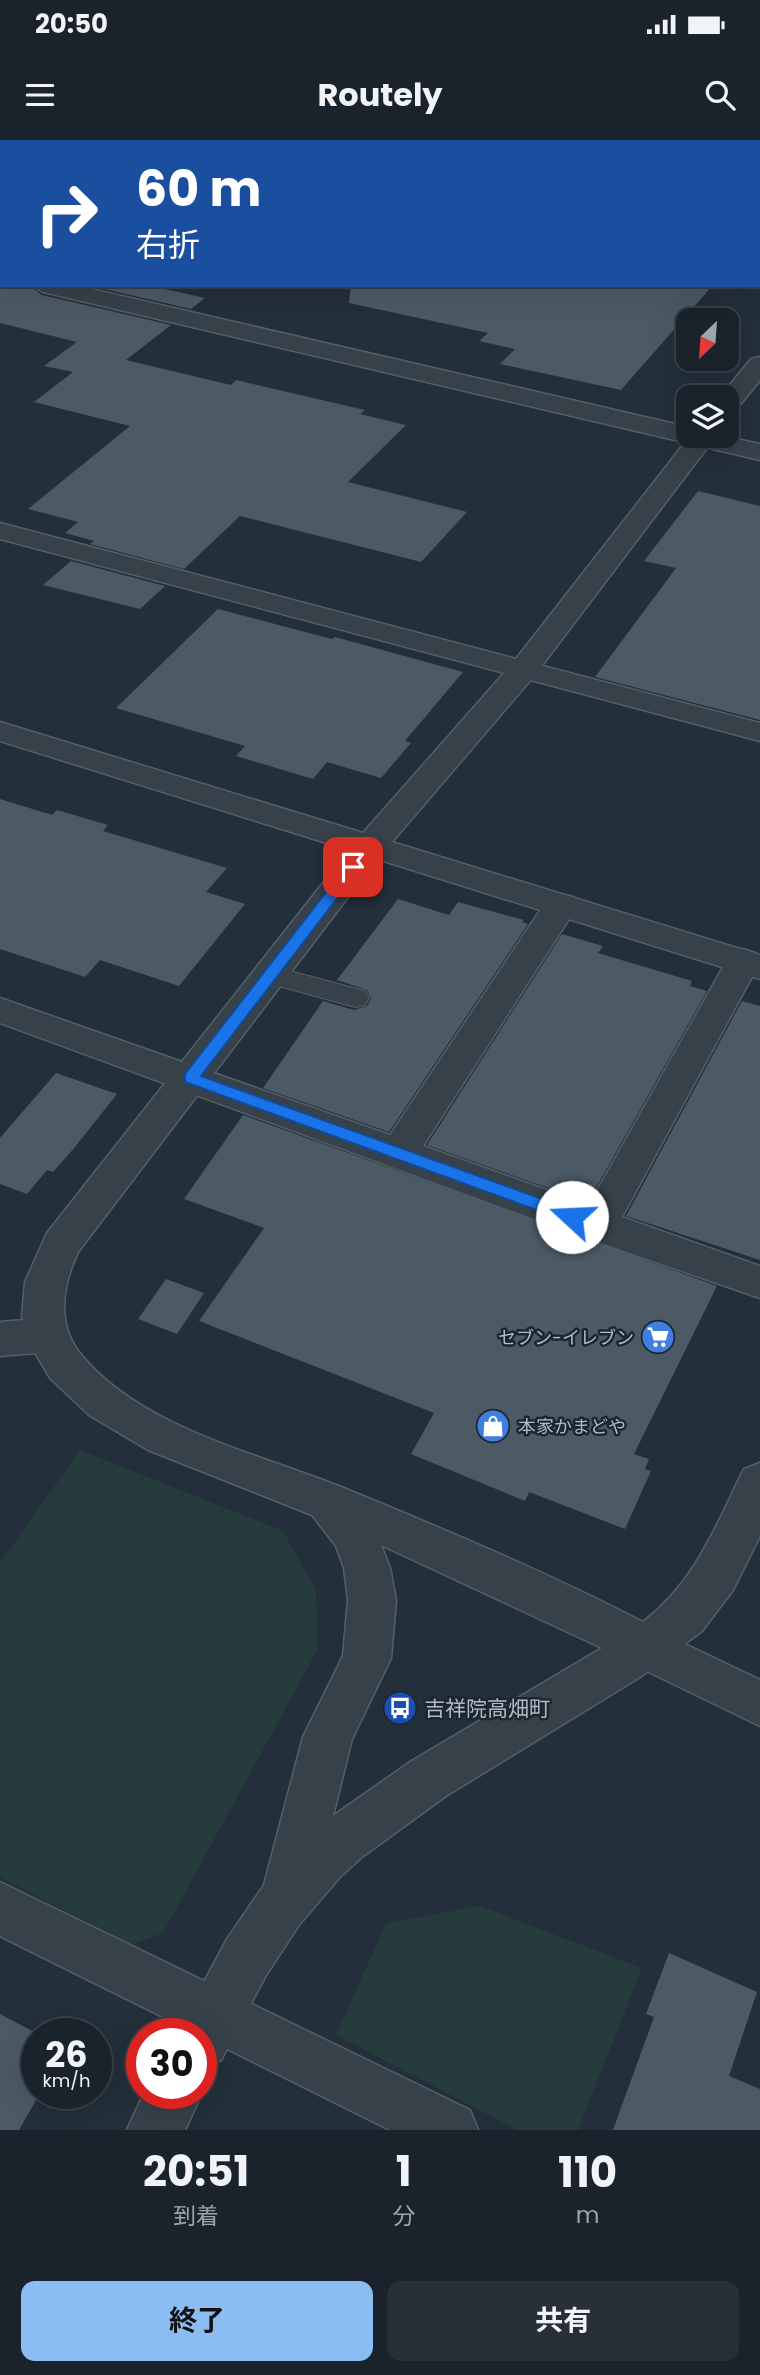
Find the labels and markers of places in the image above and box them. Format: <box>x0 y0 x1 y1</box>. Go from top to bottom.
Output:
pin <box>323 837 383 897</box>
supermarket icon: セブン-イレブン <box>639 1318 677 1356</box>
place label: セブン-イレブン <box>498 1325 634 1350</box>
shop icon: 本家かまどや <box>474 1407 512 1445</box>
place label: 本家かまどや <box>518 1414 626 1439</box>
bus stop icon: 吉祥院高畑町 <box>381 1689 419 1727</box>
place label: 吉祥院高畑町 <box>424 1694 550 1723</box>

